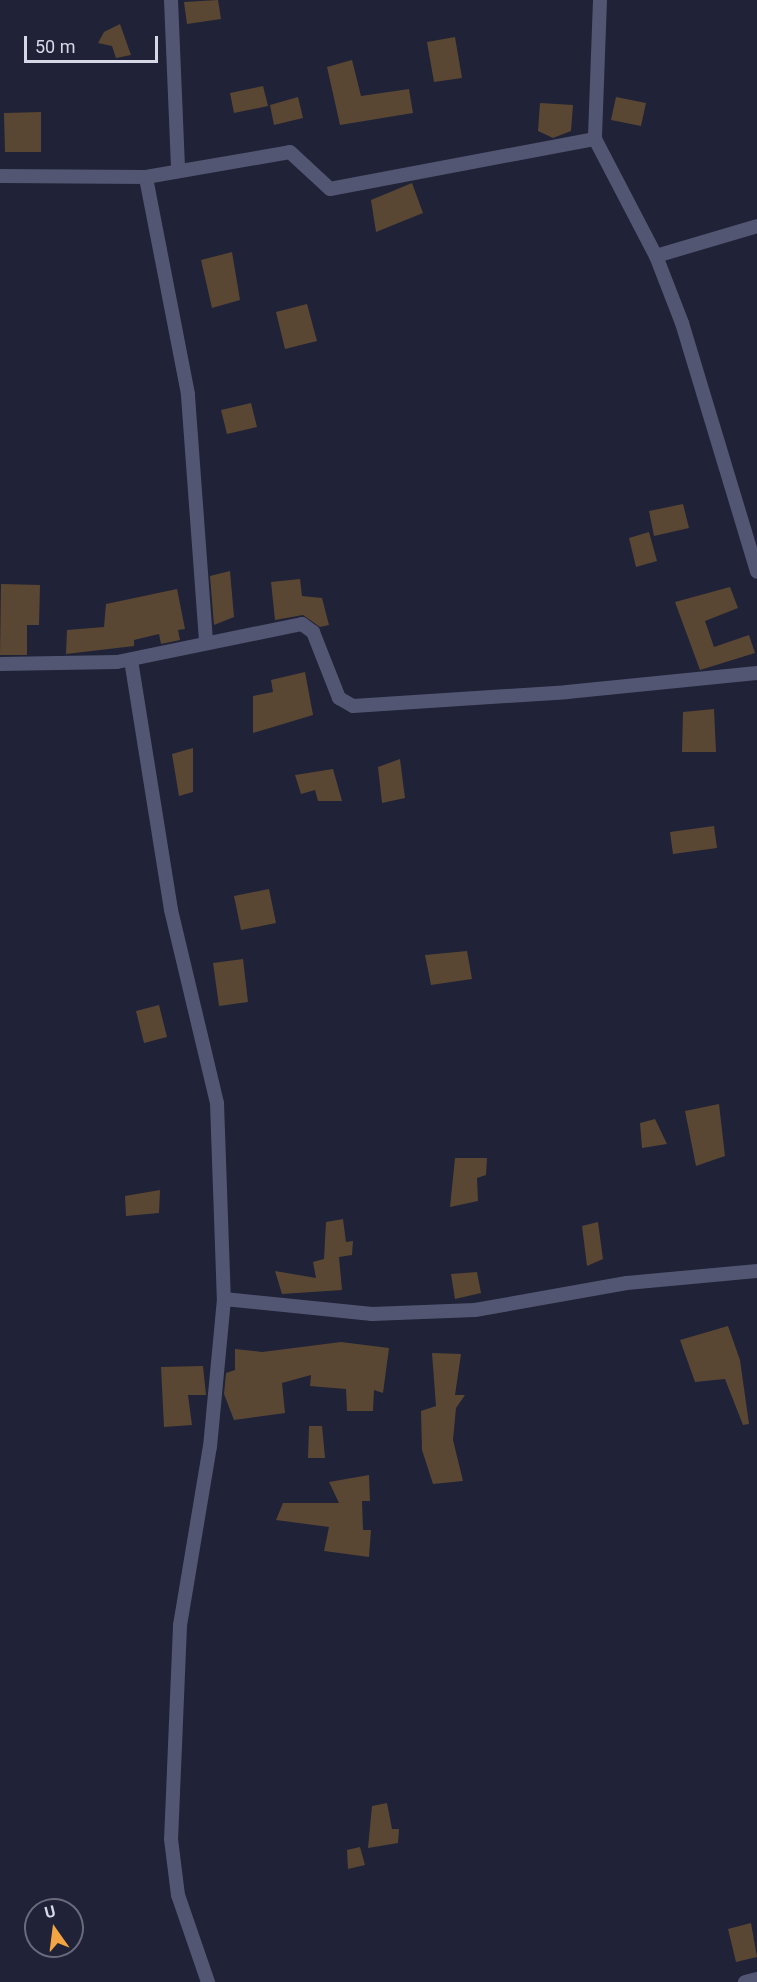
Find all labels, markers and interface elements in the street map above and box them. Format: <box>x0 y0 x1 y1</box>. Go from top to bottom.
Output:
scale bar <box>27 24 160 62</box>
text: 50 m <box>35 36 75 57</box>
north arrow <box>24 1898 84 1958</box>
text: U <box>43 1901 57 1922</box>

